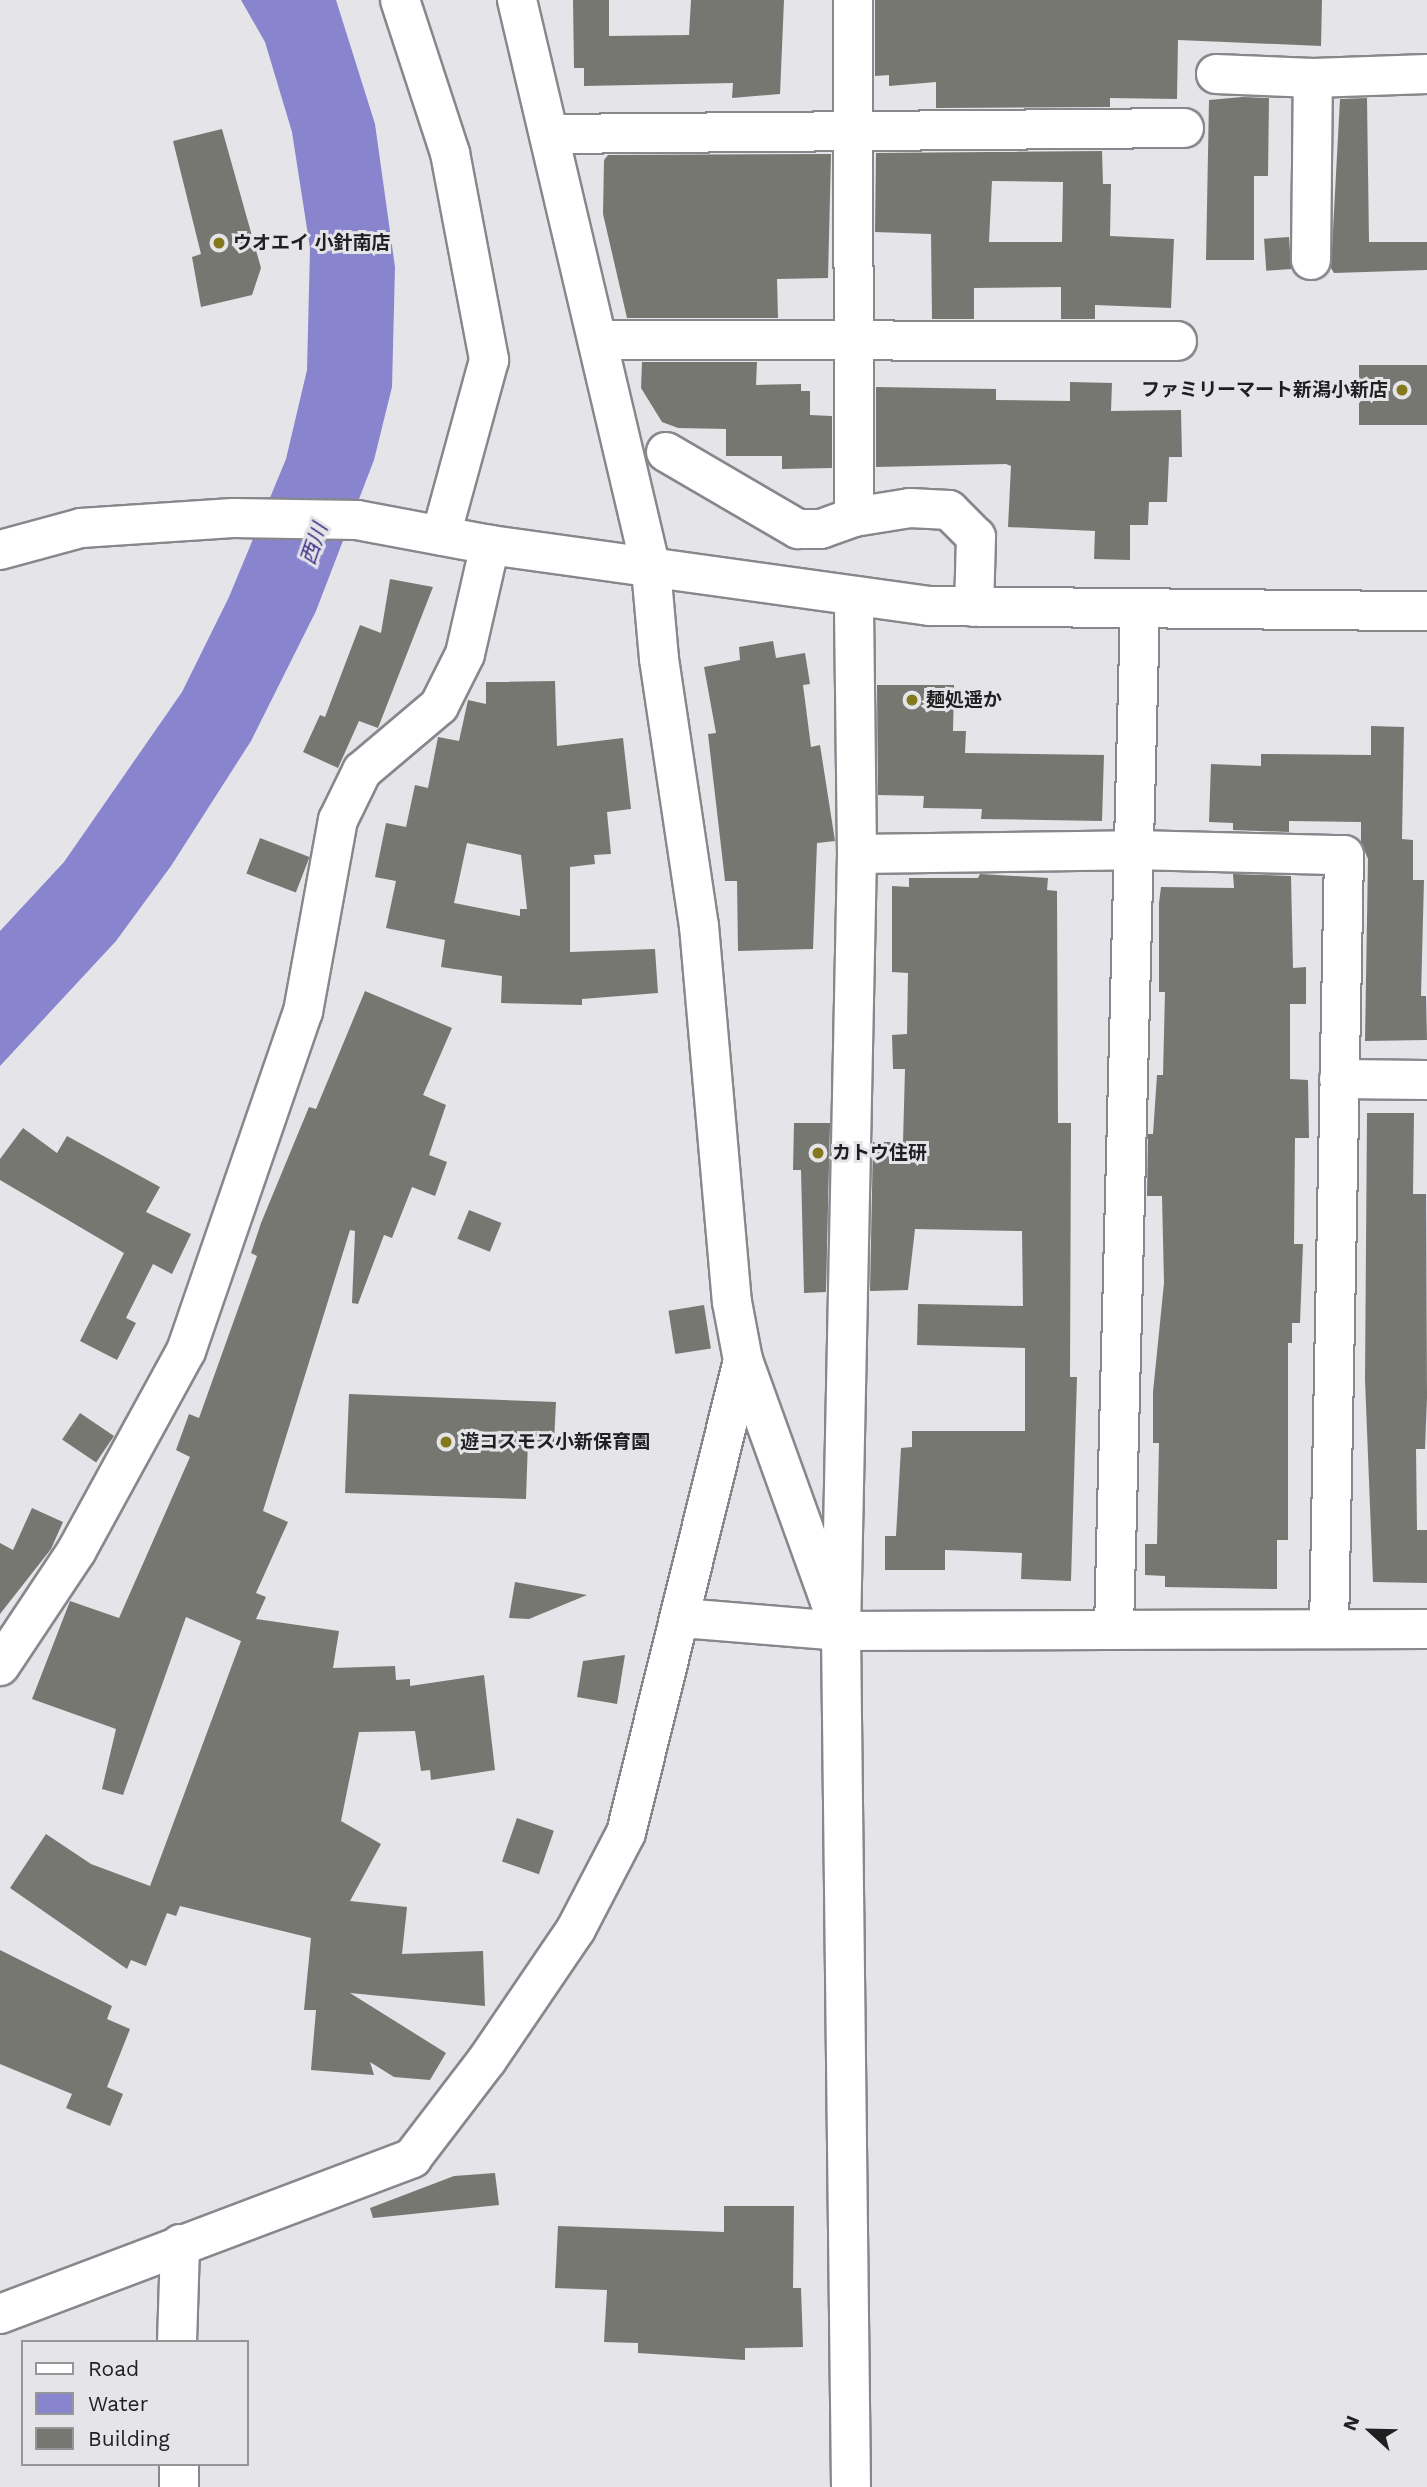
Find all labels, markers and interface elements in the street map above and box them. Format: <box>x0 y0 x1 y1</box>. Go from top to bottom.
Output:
place label: ウオエイ 小針南店 <box>233 232 390 254</box>
marker: ウオエイ 小針南店 <box>211 235 227 251</box>
place label: ファミリーマート新潟小新店 <box>1141 379 1388 401</box>
marker: ファミリーマート新潟小新店 <box>1394 382 1410 398</box>
water label: 西川 <box>295 520 333 568</box>
place label: 麺処遥か <box>926 689 1002 711</box>
marker: 麺処遥か <box>904 692 920 708</box>
place label: カトウ住研 <box>832 1142 927 1164</box>
marker: カトウ住研 <box>810 1145 826 1161</box>
place label: 遊コスモス小新保育園 <box>460 1431 650 1453</box>
marker: 遊コスモス小新保育園 <box>438 1434 454 1450</box>
legend <box>21 2340 248 2466</box>
text: Road <box>88 2356 139 2381</box>
text: Water <box>88 2391 148 2416</box>
north arrow <box>1336 2396 1406 2466</box>
text: N <box>1338 2412 1364 2434</box>
text: Building <box>88 2426 170 2451</box>

